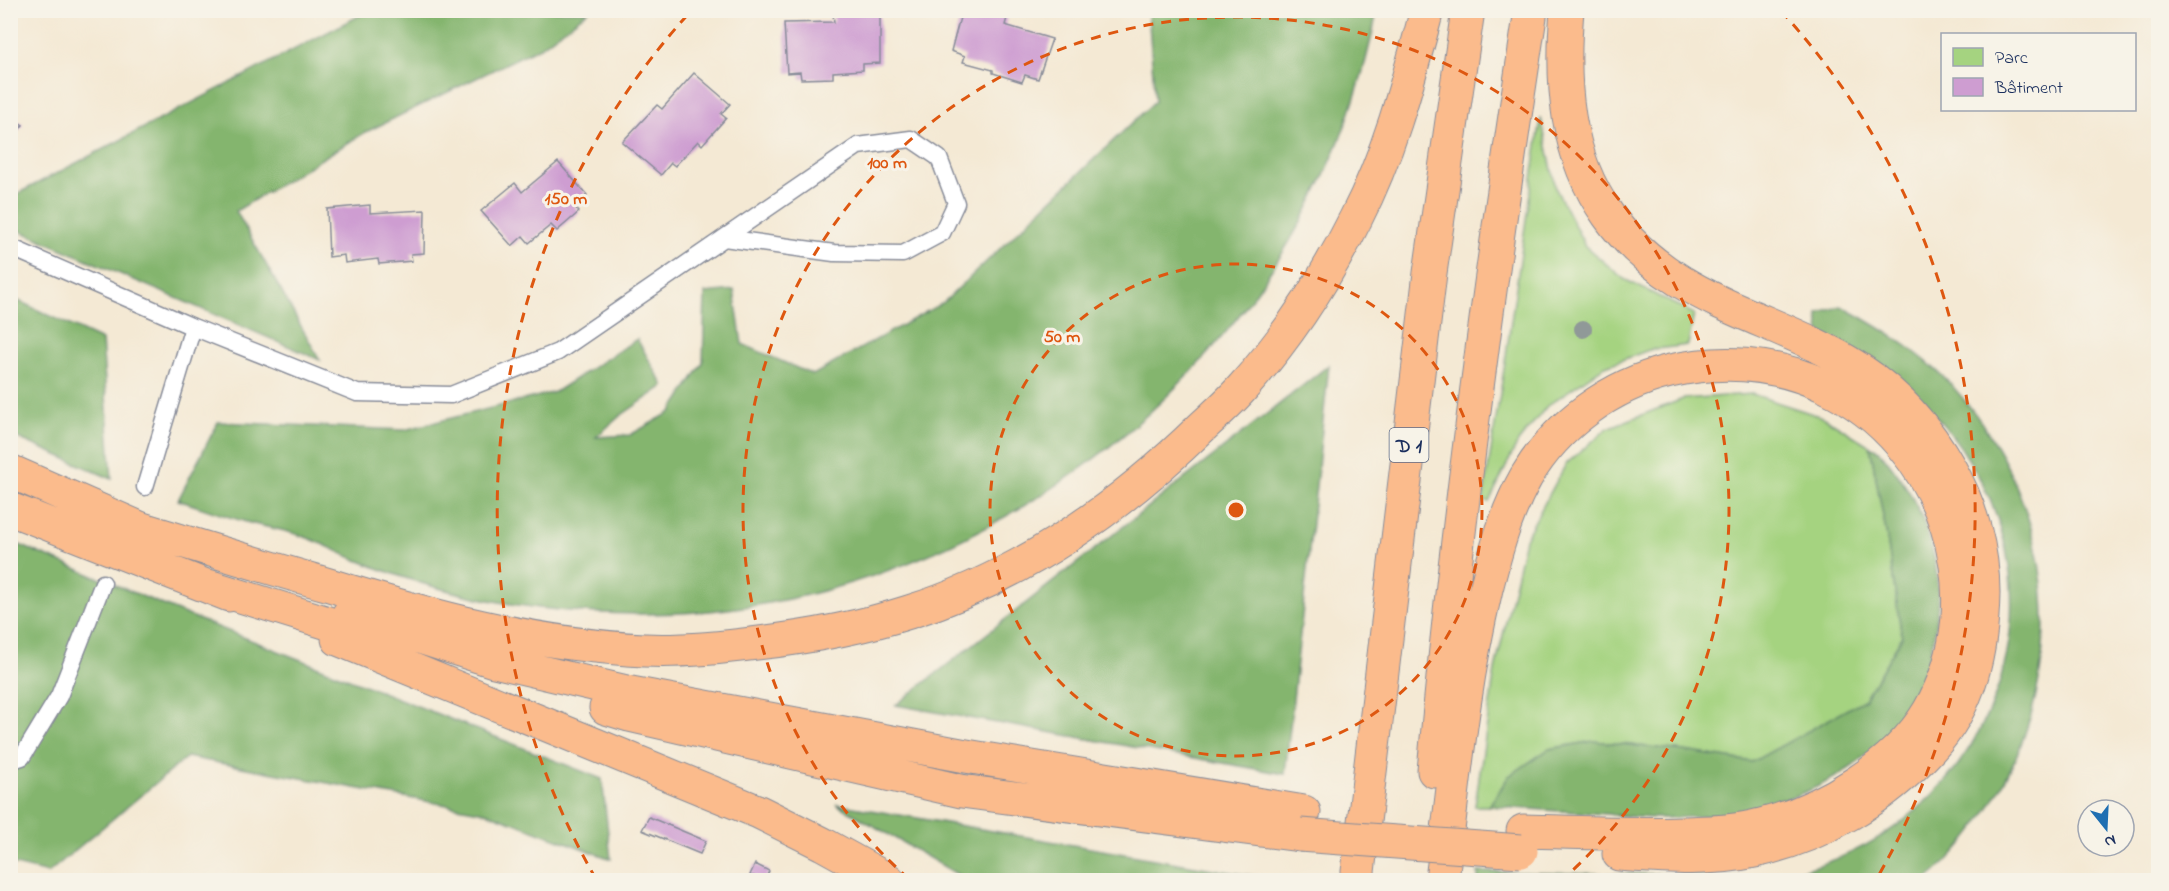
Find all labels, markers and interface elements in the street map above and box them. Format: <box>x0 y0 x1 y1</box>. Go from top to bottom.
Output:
legend <box>1941 33 2136 111</box>
text: Parc <box>1995 46 2028 72</box>
text: Bâtiment <box>1994 76 2063 102</box>
text: 100 m <box>867 151 907 177</box>
text: 150 m <box>545 187 587 213</box>
text: 50 m <box>1044 325 1080 351</box>
road number: D 1 <box>1390 428 1428 462</box>
centre of rings <box>1226 500 1246 520</box>
north arrow <box>2076 798 2136 858</box>
text: N <box>2101 827 2119 854</box>

